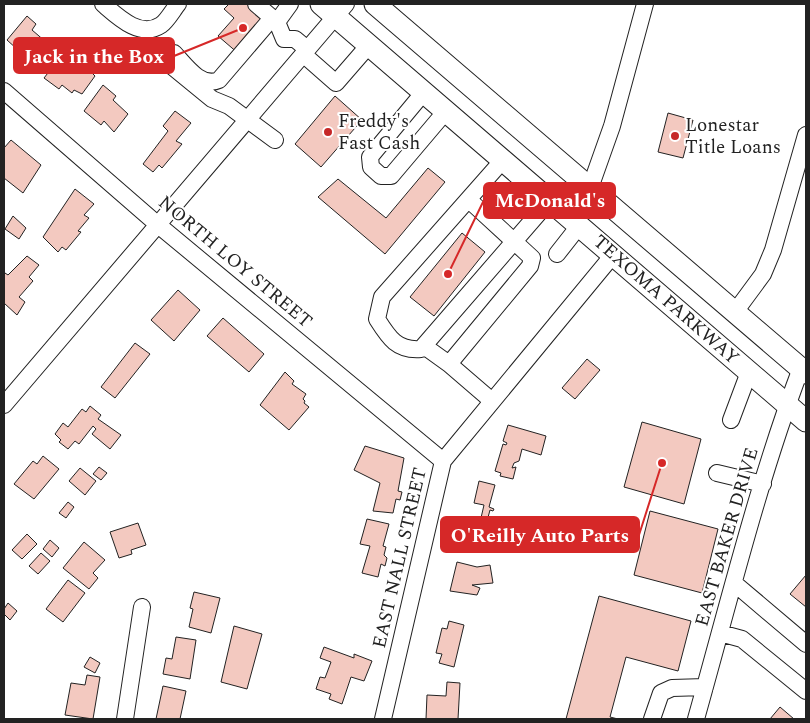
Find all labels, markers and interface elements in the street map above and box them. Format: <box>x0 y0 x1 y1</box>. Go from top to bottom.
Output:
callout: Jack in the Box <box>14 38 174 73</box>
text: Jack in the Box <box>24 42 164 72</box>
place label: Freddy's Fast Cash <box>338 107 420 158</box>
place label: Lonestar Title Loans <box>685 111 781 162</box>
marker: Freddy's Fast Cash <box>322 126 334 138</box>
marker: Lonestar Title Loans <box>669 130 681 142</box>
callout: McDonald's <box>484 183 615 218</box>
text: McDonald's <box>494 186 606 216</box>
street label: NORTH LOY STREET <box>151 189 319 335</box>
street label: TEXOMA PARKWAY <box>586 228 746 372</box>
street label: EAST BAKER DRIVE <box>688 444 766 630</box>
street label: EAST NALL STREET <box>365 465 435 651</box>
callout: O'Reilly Auto Parts <box>441 517 639 552</box>
text: O'Reilly Auto Parts <box>451 521 629 551</box>

